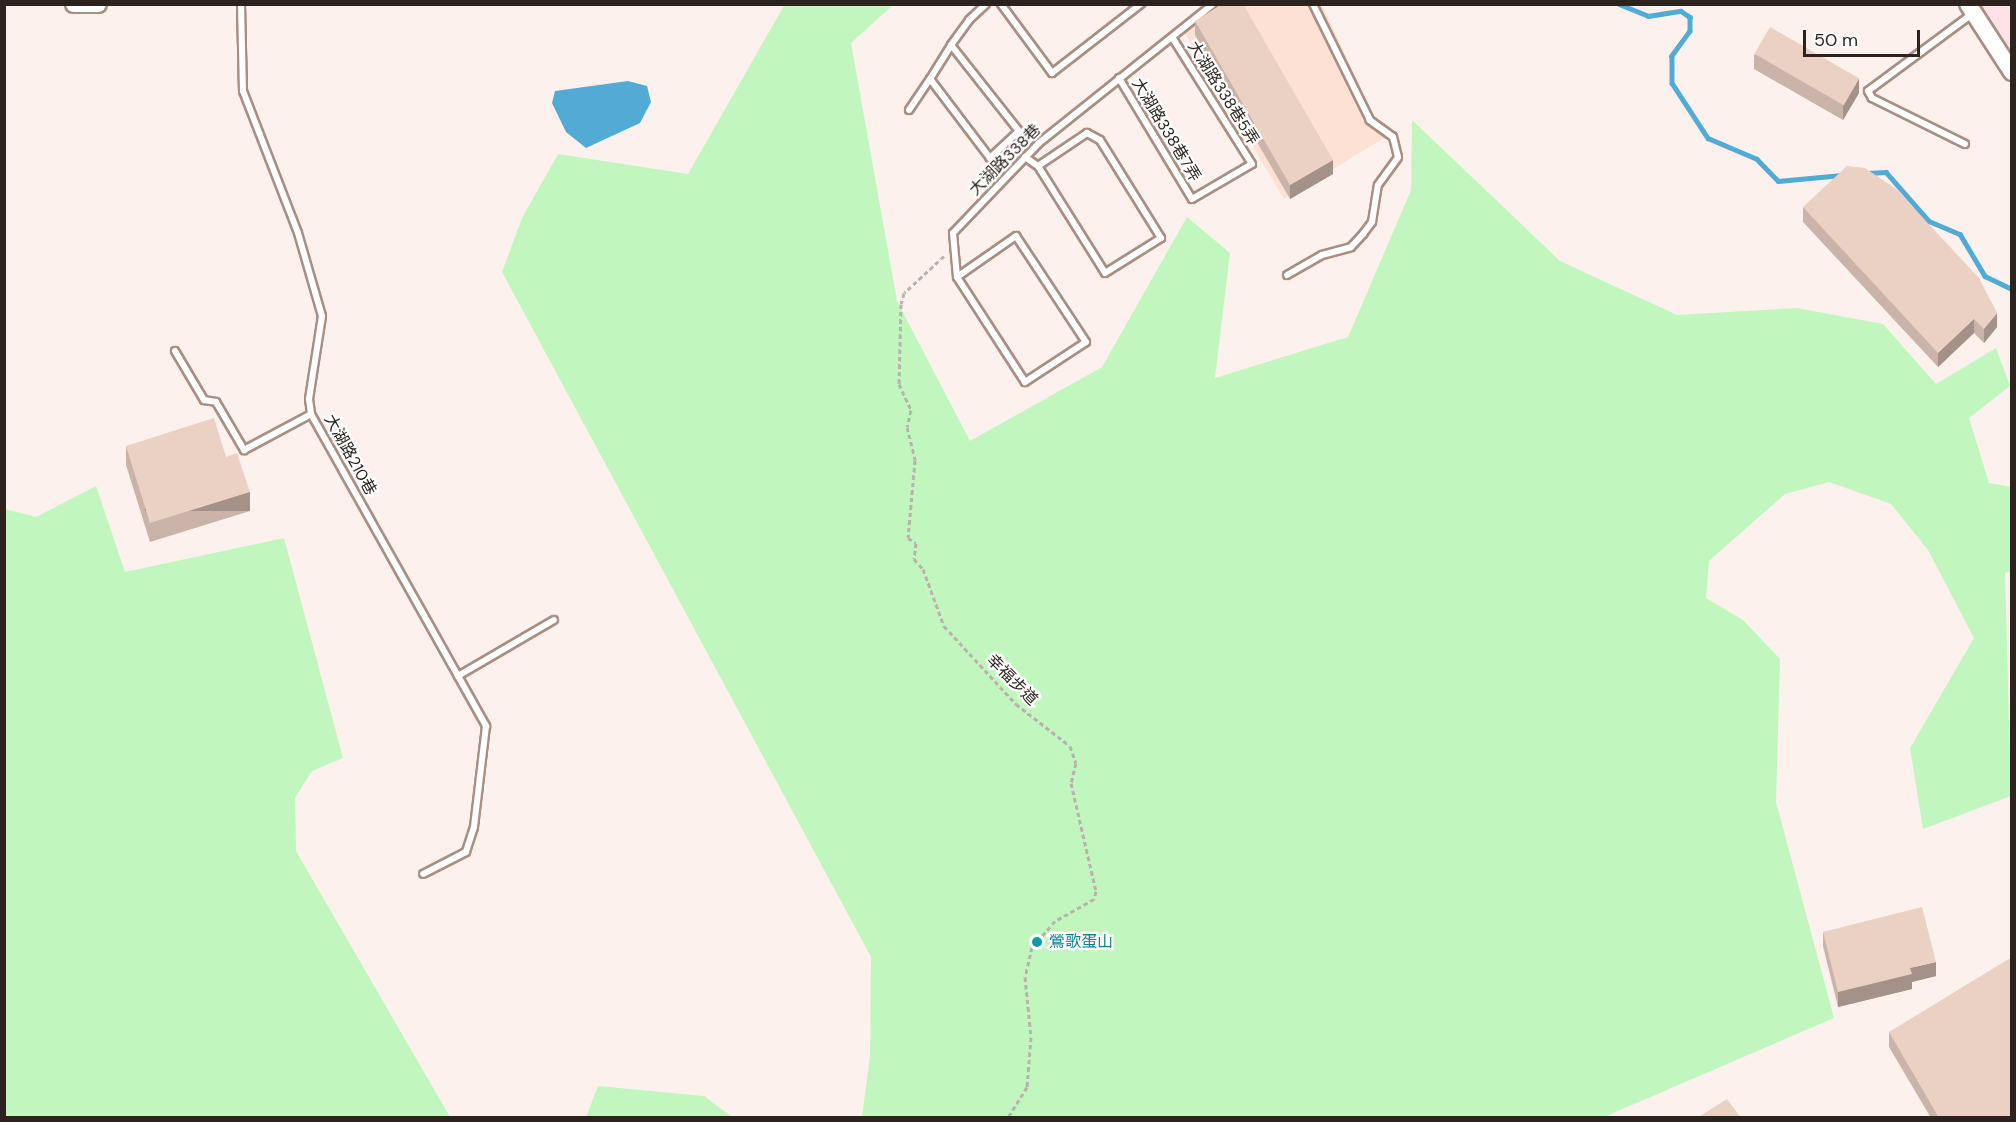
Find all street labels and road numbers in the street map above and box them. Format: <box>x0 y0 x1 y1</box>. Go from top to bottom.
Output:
street label: 大湖路338巷5弄 <box>1183 38 1263 148</box>
street label: 大湖路338巷7弄 <box>1128 75 1204 185</box>
street label: 大湖路338巷 <box>965 120 1045 200</box>
street label: 大湖路210巷 <box>320 411 380 499</box>
street label: 幸福步道 <box>983 651 1041 709</box>

